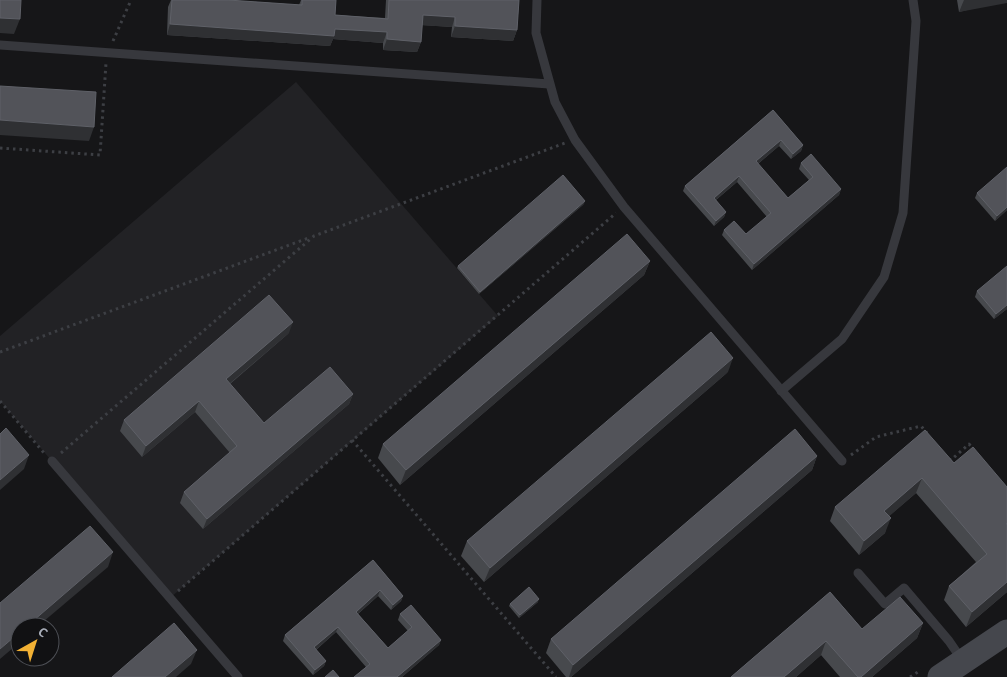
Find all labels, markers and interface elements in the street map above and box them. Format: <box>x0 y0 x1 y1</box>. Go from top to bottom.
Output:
north arrow <box>10 617 60 667</box>
text: С <box>35 625 50 641</box>

